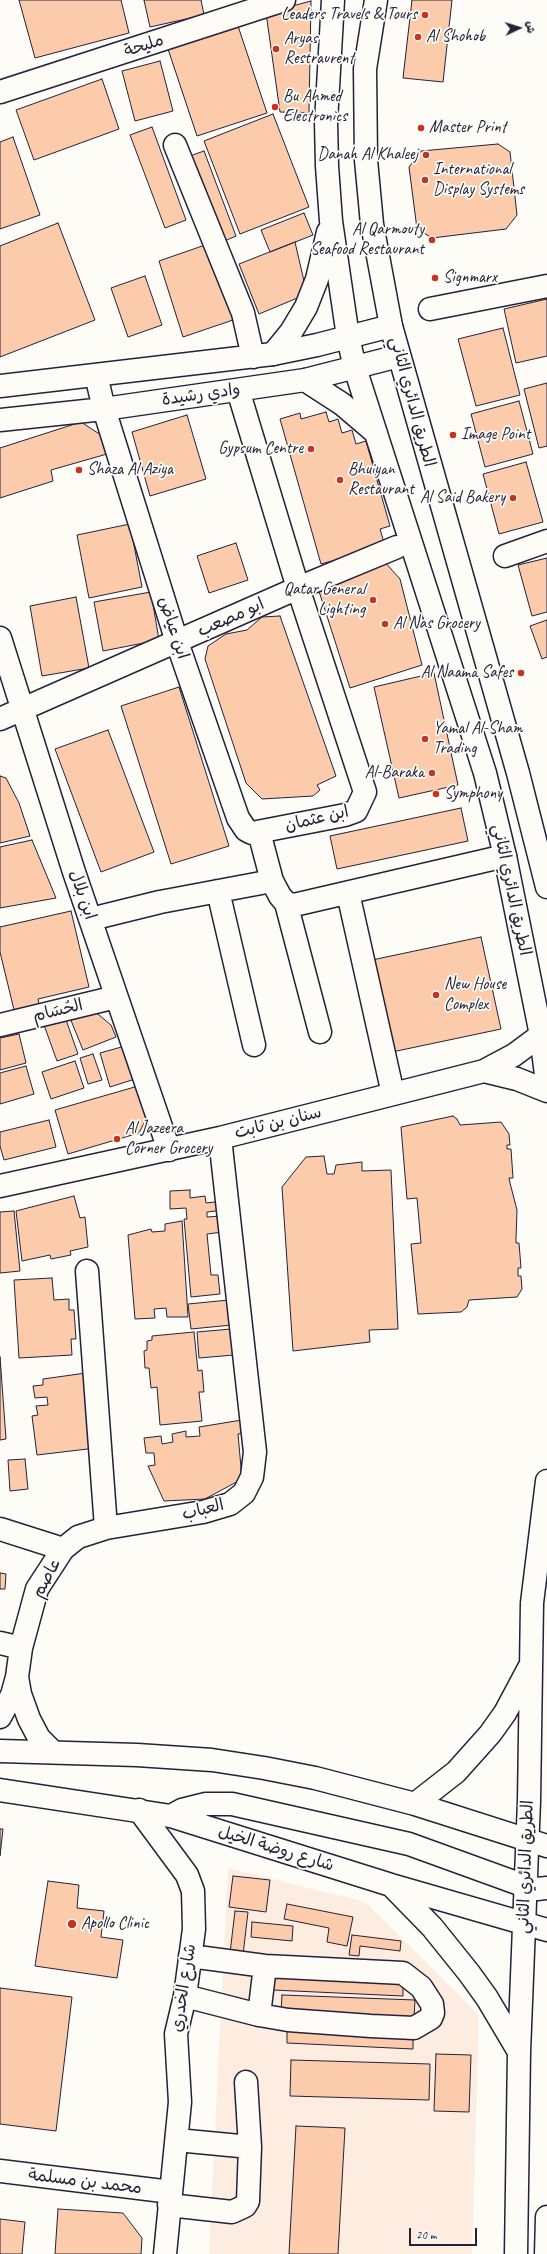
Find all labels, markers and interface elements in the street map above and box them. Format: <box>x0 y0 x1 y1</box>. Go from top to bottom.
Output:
place label: Leaders Travels & Tours <box>281 5 417 25</box>
north arrow <box>499 8 539 48</box>
marker: Leaders Travels & Tours <box>420 10 430 20</box>
text: ش <box>524 21 538 34</box>
place label: Al Shohob <box>426 27 485 47</box>
place label: Aryas Restraurent <box>284 29 354 69</box>
street label: مليحة <box>122 30 166 62</box>
marker: Al Shohob <box>413 32 423 42</box>
marker: Aryas Restraurent <box>271 44 281 54</box>
place label: Bu Ahmed Electronics <box>283 87 347 127</box>
marker: Bu Ahmed Electronics <box>270 102 280 112</box>
place label: Master Print <box>429 118 506 138</box>
marker: Master Print <box>416 123 426 133</box>
place label: Danah Al Khaleej <box>318 145 418 165</box>
marker: Danah Al Khaleej <box>421 150 431 160</box>
place label: International Display Systems <box>433 160 524 200</box>
marker: International Display Systems <box>420 175 430 185</box>
place label: Al Qarmouty Seafood Restaurant <box>310 220 424 260</box>
marker: Al Qarmouty Seafood Restaurant <box>427 235 437 245</box>
place label: Signmarx <box>443 268 497 288</box>
marker: Signmarx <box>430 273 440 283</box>
street label: الطريق الدائري الثاني <box>385 335 439 469</box>
street label: وادي رشيدة <box>160 379 242 411</box>
place label: Image Point <box>461 425 530 445</box>
marker: Image Point <box>448 430 458 440</box>
place label: Gypsum Centre <box>218 439 303 459</box>
marker: Gypsum Centre <box>306 444 316 454</box>
place label: Shaza Al Aziya <box>87 460 173 480</box>
place label: Bhuiyan Restaurant <box>348 460 414 500</box>
marker: Shaza Al Aziya <box>74 465 84 475</box>
marker: Bhuiyan Restaurant <box>335 475 345 485</box>
place label: Al Said Bakery <box>420 488 505 508</box>
marker: Al Said Bakery <box>508 493 518 503</box>
place label: Qatar General Lighting <box>283 580 365 620</box>
street label: ابن عياض <box>153 594 193 662</box>
street label: ابو مصعب <box>194 594 268 642</box>
marker: Qatar General Lighting <box>368 595 378 605</box>
place label: Al Nas Grocery <box>393 614 480 634</box>
marker: Al Nas Grocery <box>380 619 390 629</box>
place label: Al Naama Safes <box>421 663 513 683</box>
marker: Al Naama Safes <box>516 668 526 678</box>
place label: Yamal Al-Sham Trading <box>433 719 522 759</box>
marker: Yamal Al-Sham Trading <box>420 734 430 744</box>
place label: Al-Baraka <box>365 763 424 783</box>
marker: Al-Baraka <box>427 768 437 778</box>
place label: Symphony <box>444 784 502 804</box>
marker: Symphony <box>431 789 441 799</box>
street label: ابن عثمان <box>283 802 351 836</box>
street label: الطريق الدائري الثاني <box>487 822 535 958</box>
street label: ابن بلال <box>64 867 100 923</box>
place label: New House Complex <box>444 975 506 1015</box>
marker: New House Complex <box>431 990 441 1000</box>
street label: الحُسَام <box>31 995 85 1027</box>
street label: سنان بن ثابت <box>232 1102 324 1144</box>
place label: Al Jazeera Corner Grocery <box>125 1119 212 1159</box>
marker: Al Jazeera Corner Grocery <box>112 1134 122 1144</box>
street label: العباب <box>180 1495 226 1525</box>
street label: عاصم <box>28 1555 66 1601</box>
street label: الطريق الدائري الثاني <box>513 1800 539 1934</box>
street label: شارع روضة الخيل <box>216 1822 336 1876</box>
place label: Apollo Clinic <box>81 1914 149 1934</box>
marker: Apollo Clinic <box>66 1918 78 1930</box>
street label: شارع الخدري <box>167 1942 201 2034</box>
street label: محمد بن مسلمة <box>27 2165 143 2199</box>
scale bar <box>411 2220 479 2246</box>
text: 20 m <box>416 2227 436 2243</box>

